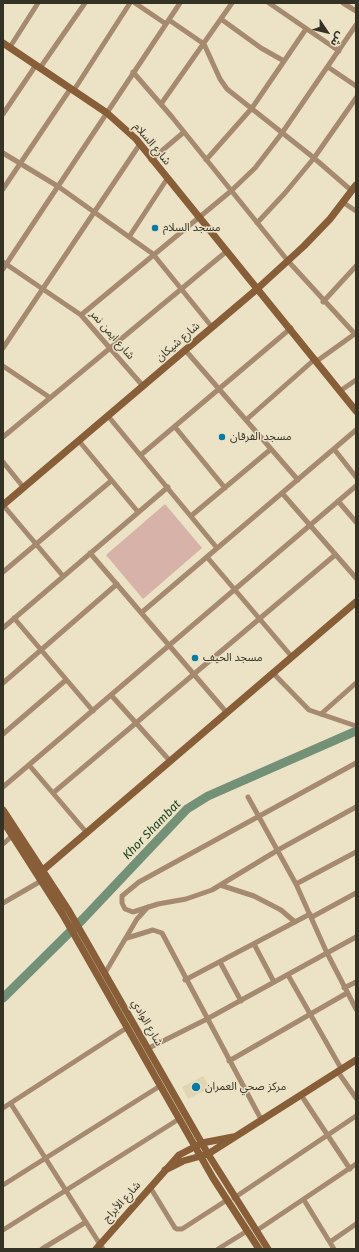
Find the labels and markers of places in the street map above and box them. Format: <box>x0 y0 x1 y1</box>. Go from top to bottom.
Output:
place label: مسجد السلام <box>163 221 221 235</box>
marker: مسجد السلام <box>150 223 160 233</box>
place label: مسجد الفرقان <box>230 430 292 444</box>
marker: مسجد الفرقان <box>217 432 227 442</box>
place label: مسجد الحيف <box>203 651 263 665</box>
marker: مسجد الحيف <box>190 653 200 663</box>
place label: مركز صحي العمران <box>205 1080 286 1094</box>
marker: مركز صحي العمران <box>190 1081 202 1093</box>

